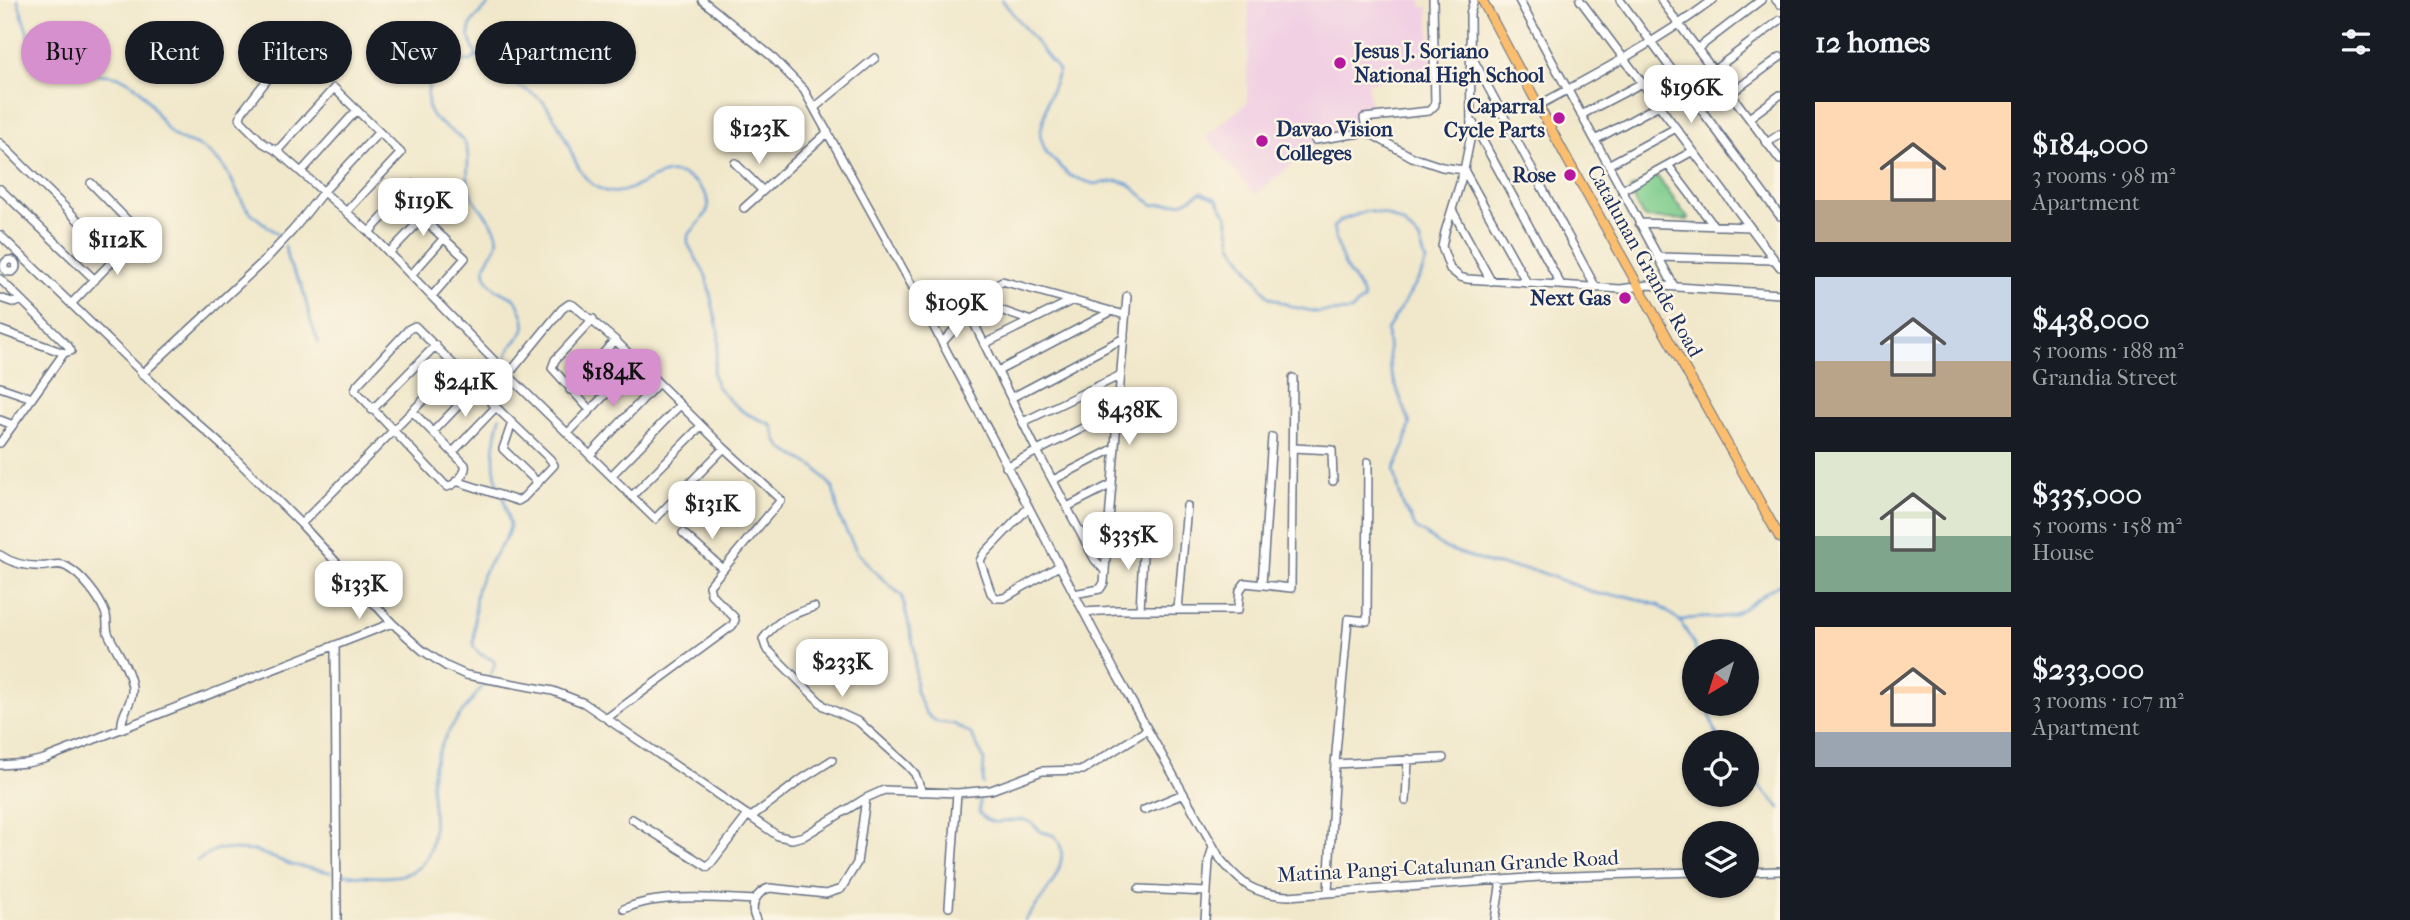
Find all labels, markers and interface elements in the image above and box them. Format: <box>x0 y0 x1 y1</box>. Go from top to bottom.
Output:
chip: Buy <box>21 21 111 84</box>
chip: Rent <box>125 21 224 84</box>
chip: Filters <box>238 21 352 84</box>
chip: New <box>366 21 461 84</box>
chip: Apartment <box>475 21 636 84</box>
icon: filters <box>2337 23 2375 61</box>
text: 12 homes <box>1815 25 1930 60</box>
place label: Jesus J. Soriano National High School <box>1352 39 1545 87</box>
marker: Jesus J. Soriano National High School <box>1332 55 1348 71</box>
pin: $196K <box>1642 66 1740 125</box>
text: $196K <box>1660 74 1722 101</box>
place label: Caparral Cycle Parts <box>1444 94 1545 142</box>
pin: $123K <box>710 106 808 166</box>
marker: Caparral Cycle Parts <box>1551 110 1567 126</box>
text: $123K <box>730 115 788 142</box>
place label: Davao Vision Colleges <box>1276 117 1394 165</box>
text: $184,000 <box>2032 127 2149 162</box>
icon: home <box>1871 130 1955 214</box>
marker: Davao Vision Colleges <box>1254 133 1270 149</box>
street label: Catalunan Grande Road <box>1582 161 1708 362</box>
text: 3 rooms · 98 m² <box>2032 162 2176 189</box>
place label: Rose <box>1512 163 1557 187</box>
marker: Rose <box>1562 167 1578 183</box>
pin: $119K <box>374 178 472 238</box>
text: $119K <box>394 187 452 214</box>
text: Apartment <box>2032 189 2140 216</box>
pin: $112K <box>68 218 166 277</box>
text: $112K <box>88 226 146 253</box>
pin: $109K <box>907 280 1005 340</box>
place label: Next Gas <box>1530 286 1611 310</box>
text: $109K <box>925 289 987 316</box>
marker: Next Gas <box>1617 290 1633 306</box>
text: $438,000 <box>2032 302 2149 337</box>
icon: home <box>1871 305 1955 389</box>
text: 5 rooms · 188 m² <box>2032 337 2184 364</box>
pin: $184K <box>564 350 662 409</box>
text: $184K <box>582 358 644 385</box>
pin: $241K <box>416 360 514 419</box>
text: Grandia Street <box>2032 364 2178 391</box>
text: $241K <box>434 368 497 395</box>
pin: $438K <box>1080 388 1178 447</box>
text: $438K <box>1097 396 1161 423</box>
text: $335,000 <box>2032 477 2142 512</box>
icon: home <box>1871 480 1955 564</box>
pin: $131K <box>663 482 761 541</box>
text: $131K <box>684 490 740 517</box>
pin: $335K <box>1079 512 1177 572</box>
text: 5 rooms · 158 m² <box>2032 512 2182 539</box>
text: $335K <box>1099 521 1157 548</box>
text: House <box>2032 539 2094 566</box>
pin: $133K <box>310 562 408 621</box>
text: $133K <box>331 570 387 597</box>
north arrow <box>1682 639 1759 716</box>
map controls <box>1682 639 1759 898</box>
pin: $233K <box>793 640 891 699</box>
text: $233K <box>812 648 872 675</box>
text: $233,000 <box>2032 652 2144 687</box>
icon: home <box>1871 655 1955 739</box>
text: 3 rooms · 107 m² <box>2032 687 2184 714</box>
text: Apartment <box>2032 714 2140 741</box>
button: locate <box>1682 730 1759 807</box>
button: layers <box>1682 821 1759 898</box>
street label: Matina Pangi-Catalunan Grande Road <box>1276 845 1620 887</box>

